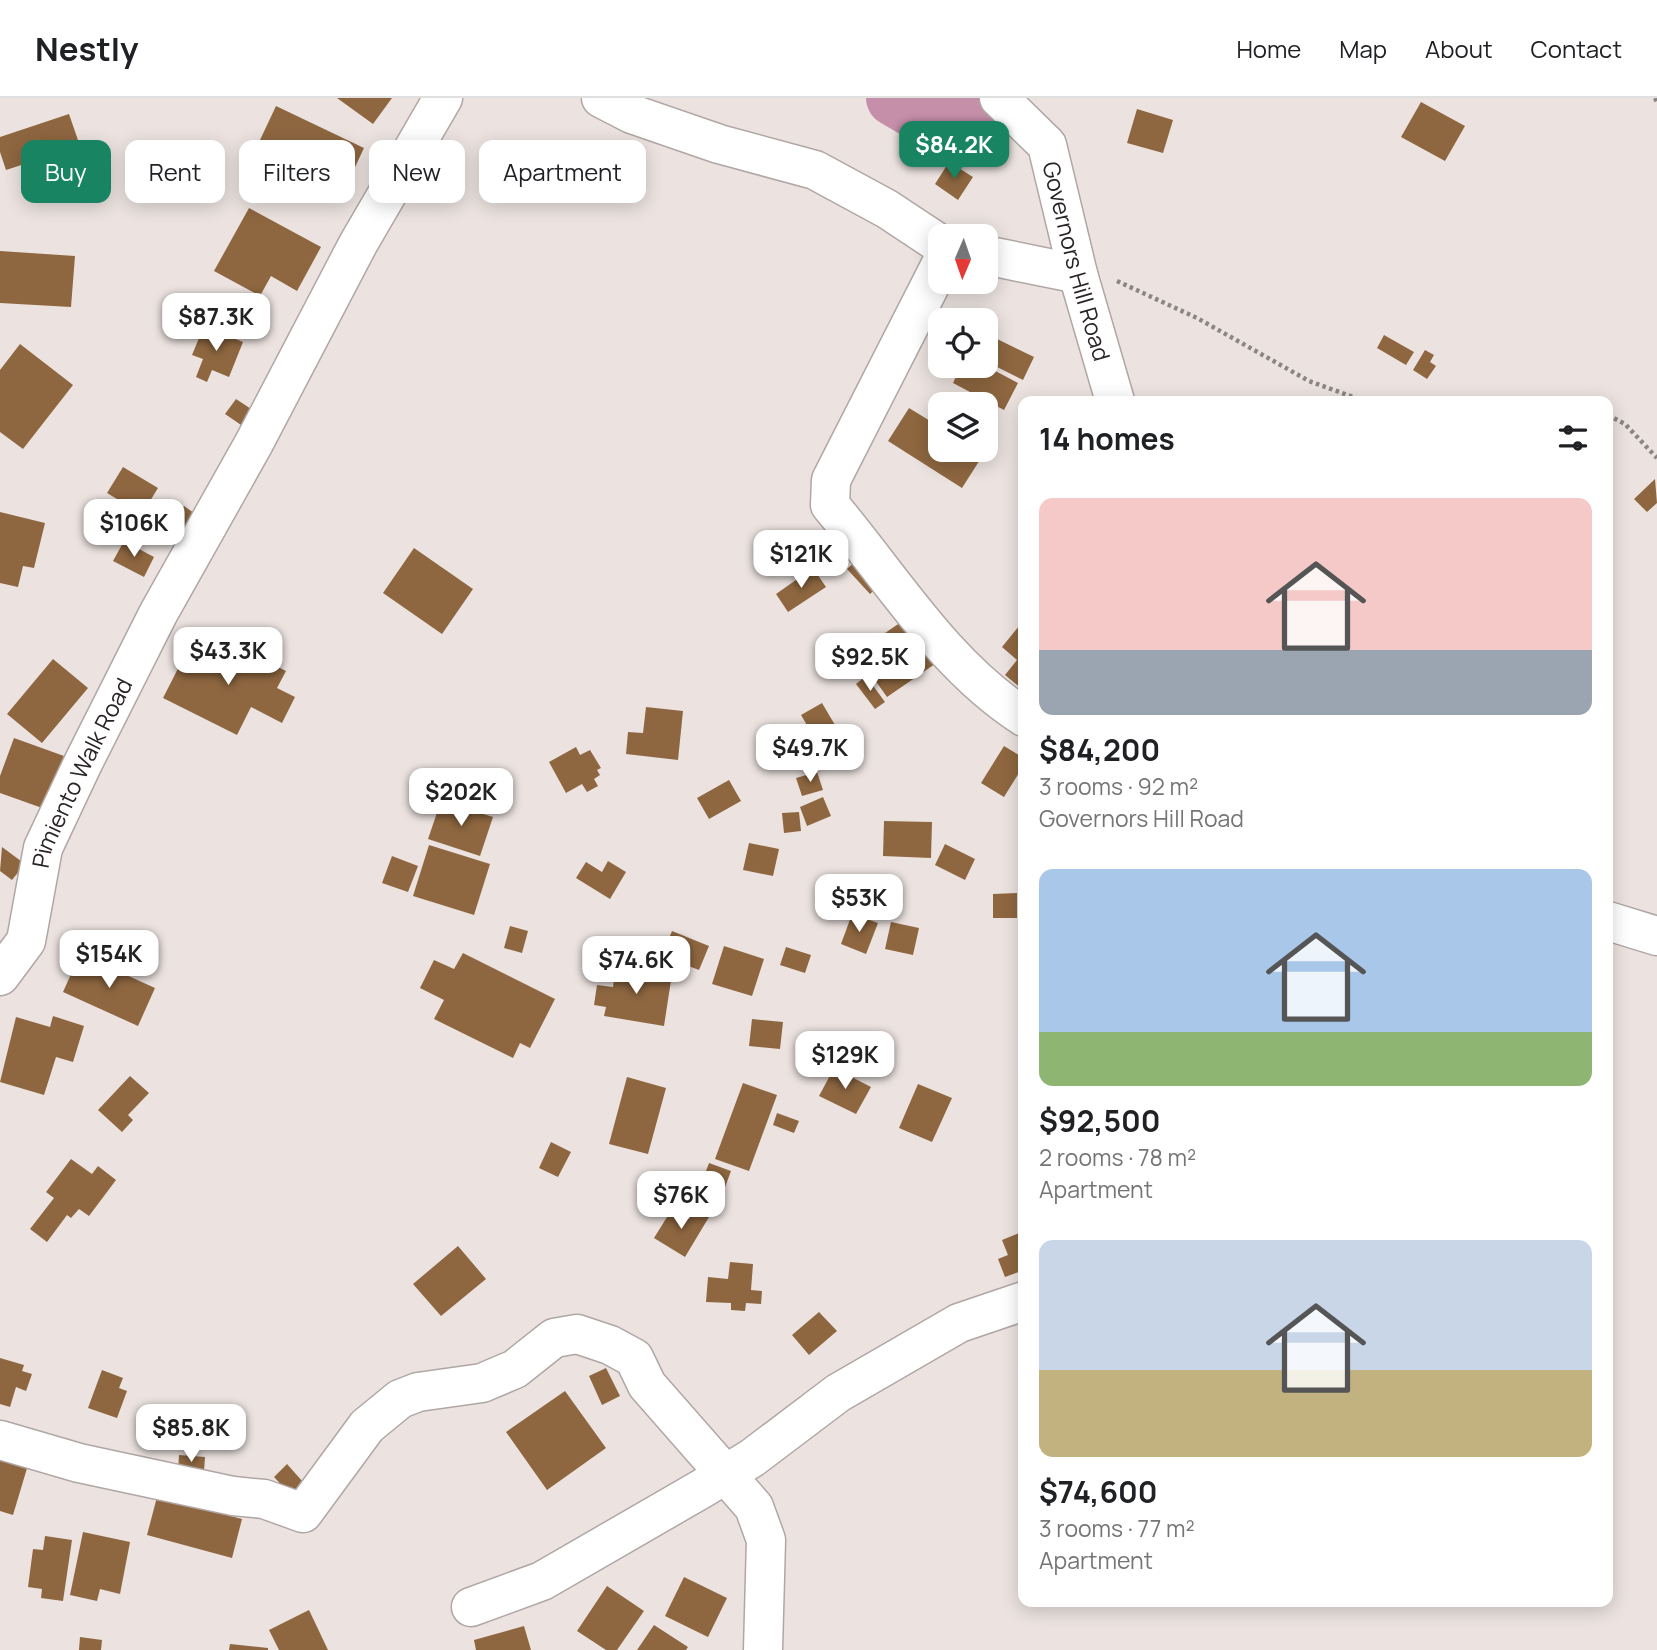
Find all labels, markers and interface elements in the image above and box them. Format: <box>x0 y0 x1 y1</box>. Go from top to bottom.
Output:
text: Nestly <box>35 26 138 71</box>
text: Home <box>1236 32 1301 65</box>
text: Map <box>1339 32 1387 65</box>
text: About <box>1425 32 1493 65</box>
text: Contact <box>1531 32 1622 65</box>
pin: $84.2K <box>897 122 1011 181</box>
text: $84.2K <box>915 128 993 160</box>
chip: Buy <box>21 140 111 203</box>
chip: Rent <box>125 140 225 203</box>
chip: Filters <box>239 140 355 203</box>
chip: New <box>369 140 465 203</box>
chip: Apartment <box>479 140 646 203</box>
street label: Governors Hill Road <box>1035 158 1118 365</box>
north arrow <box>928 224 998 294</box>
map controls <box>928 224 998 462</box>
pin: $87.3K <box>159 294 273 353</box>
text: $87.3K <box>178 300 254 332</box>
button: locate <box>928 308 998 378</box>
button: layers <box>928 392 998 462</box>
text: 14 homes <box>1039 418 1175 459</box>
icon: filters <box>1554 419 1592 457</box>
pin: $106K <box>85 500 183 559</box>
text: $106K <box>100 506 168 538</box>
pin: $121K <box>752 531 850 590</box>
text: $121K <box>769 537 833 569</box>
icon: home <box>1253 543 1379 669</box>
pin: $43.3K <box>171 628 285 687</box>
text: $43.3K <box>189 634 267 666</box>
pin: $92.5K <box>813 634 927 693</box>
text: $92.5K <box>831 640 909 672</box>
street label: Pimiento Walk Road <box>24 672 139 870</box>
pin: $49.7K <box>753 724 867 784</box>
text: $84,200 <box>1039 729 1160 770</box>
text: $49.7K <box>772 731 848 763</box>
pin: $202K <box>412 768 510 828</box>
text: 3 rooms · 92 m² <box>1039 770 1198 802</box>
text: $202K <box>425 775 497 807</box>
text: Governors Hill Road <box>1039 802 1244 834</box>
pin: $53K <box>818 874 900 934</box>
text: $53K <box>831 881 887 913</box>
icon: home <box>1253 914 1379 1040</box>
pin: $154K <box>60 930 158 990</box>
pin: $74.6K <box>579 936 693 996</box>
text: $154K <box>76 937 142 969</box>
text: $74.6K <box>598 943 674 975</box>
pin: $129K <box>796 1032 894 1091</box>
text: $129K <box>811 1038 879 1070</box>
text: $92,500 <box>1039 1100 1161 1141</box>
text: 2 rooms · 78 m² <box>1039 1141 1196 1173</box>
pin: $76K <box>640 1172 722 1231</box>
text: Apartment <box>1039 1173 1153 1205</box>
text: $76K <box>653 1178 709 1210</box>
icon: home <box>1253 1285 1379 1411</box>
pin: $85.8K <box>134 1404 248 1464</box>
text: $85.8K <box>152 1411 230 1443</box>
text: $74,600 <box>1039 1471 1158 1512</box>
text: 3 rooms · 77 m² <box>1039 1512 1195 1544</box>
text: Apartment <box>1039 1544 1153 1576</box>

